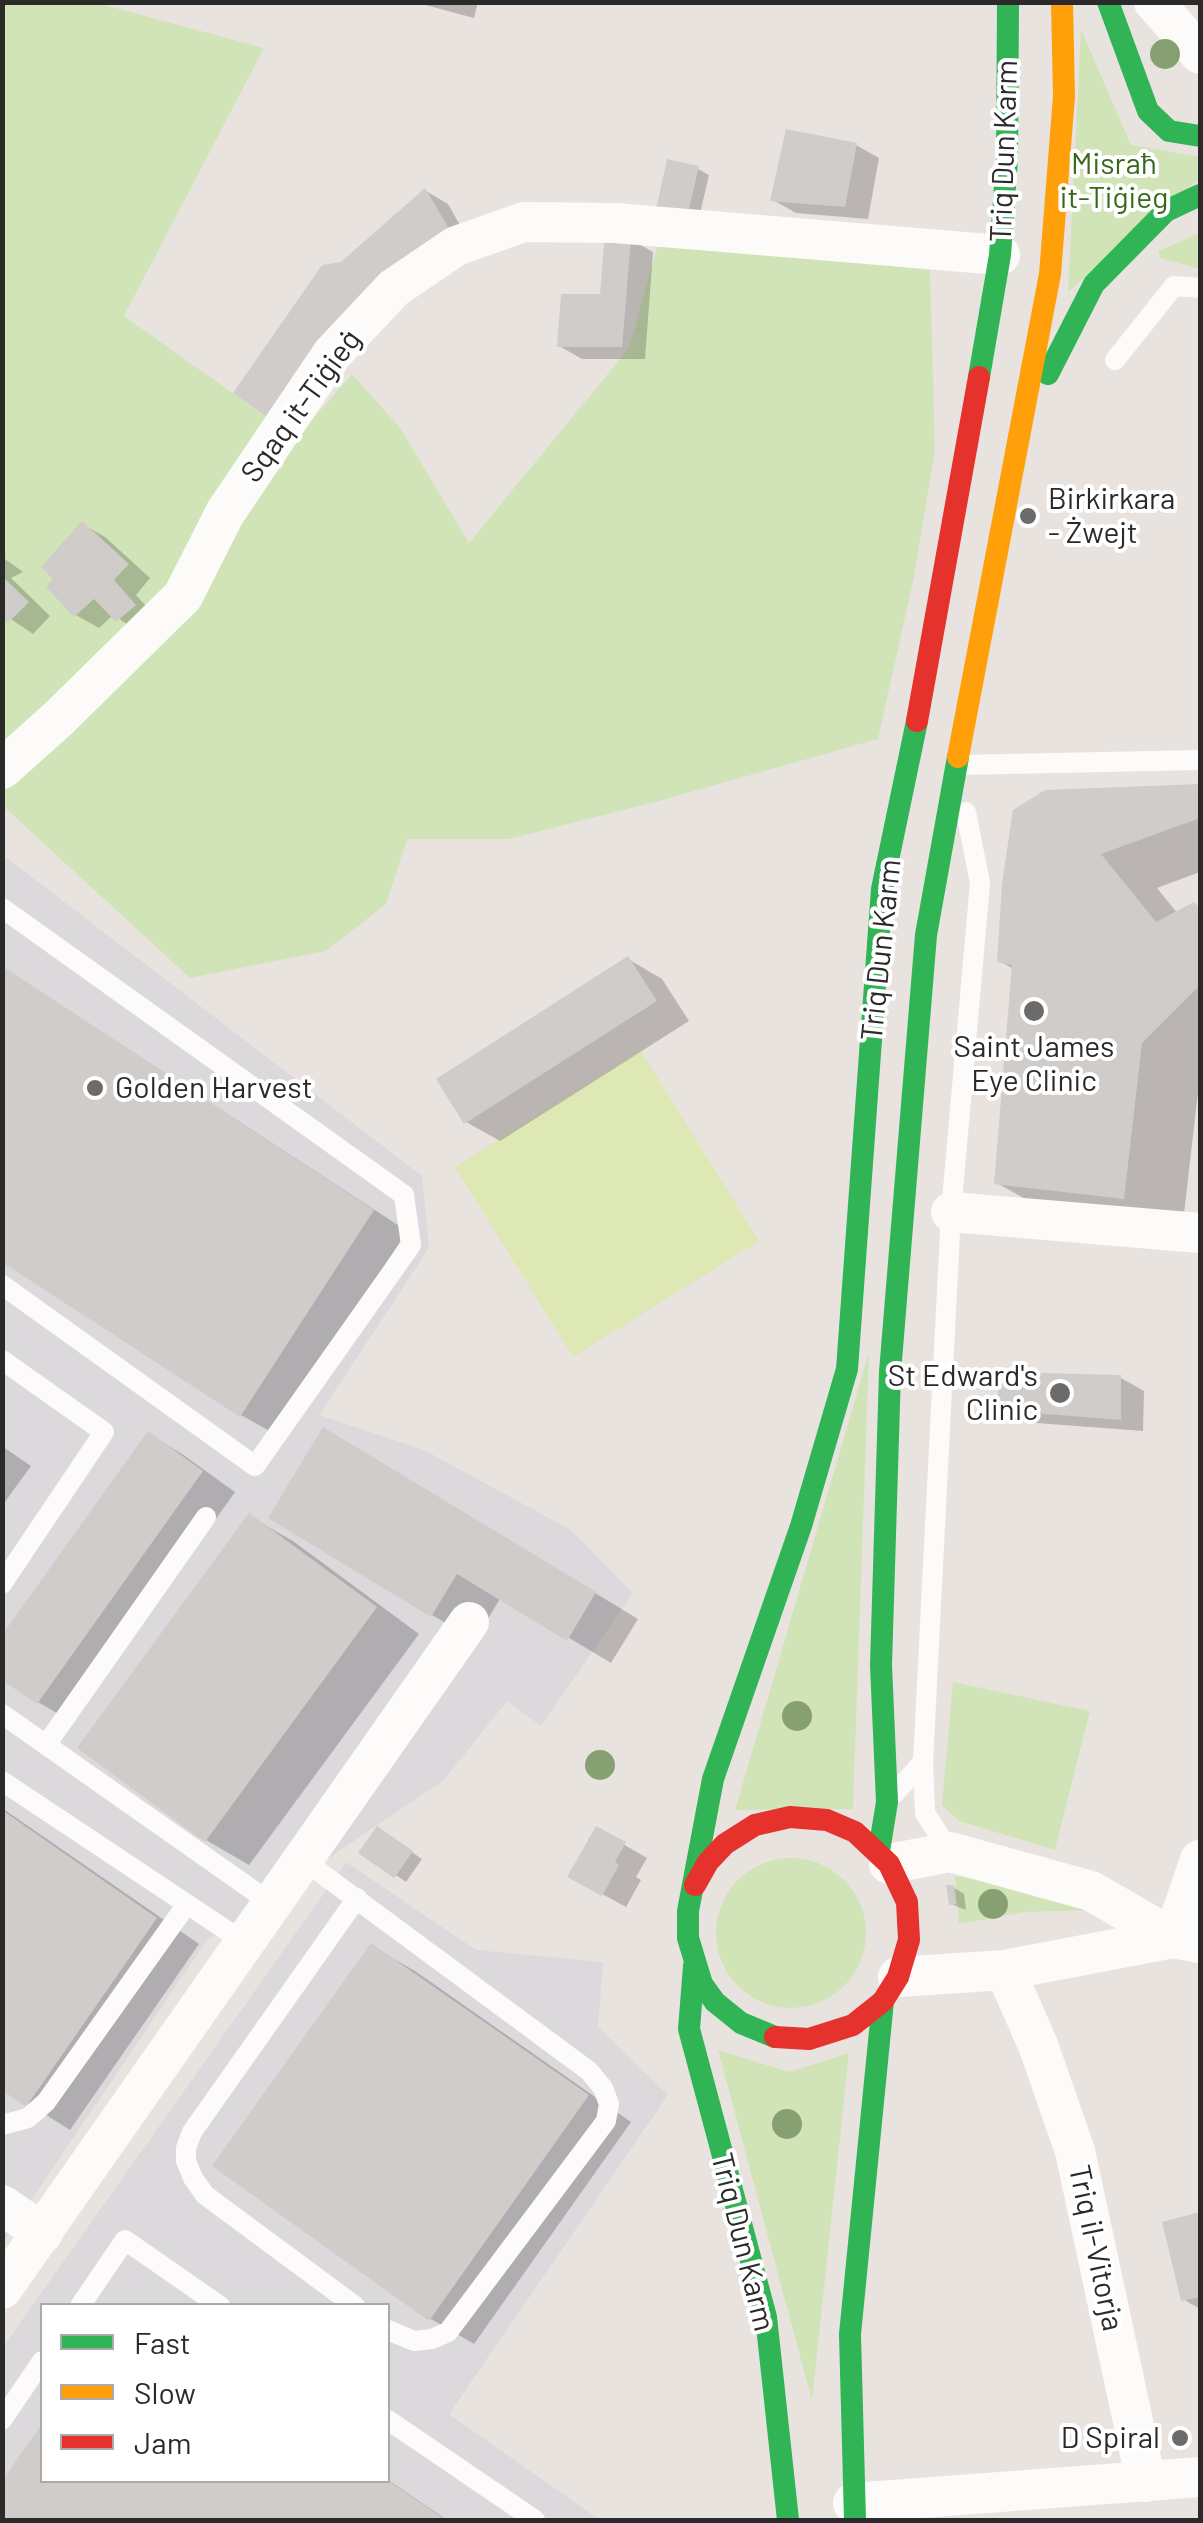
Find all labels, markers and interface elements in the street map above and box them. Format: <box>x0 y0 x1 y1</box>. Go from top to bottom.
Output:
street label: Triq Dun Karm <box>983 59 1025 243</box>
park label: Misraħ it-Tiġieg <box>1060 146 1168 216</box>
street label: Sqaq it-Tiġieġ <box>233 322 369 490</box>
place label: Birkirkara - Żwejt <box>1048 481 1175 552</box>
marker: Birkirkara - Żwejt <box>1017 505 1039 527</box>
street label: Triq Dun Karm <box>854 857 908 1043</box>
marker: Saint James Eye Clinic <box>1021 998 1047 1024</box>
place label: Saint James Eye Clinic <box>954 1029 1114 1100</box>
place label: Golden Harvest <box>115 1070 313 1106</box>
marker: Golden Harvest <box>84 1077 106 1099</box>
place label: St Edward's Clinic <box>888 1358 1038 1428</box>
marker: St Edward's Clinic <box>1047 1380 1073 1406</box>
street label: Triq Dun Karm <box>703 2149 783 2335</box>
street label: Triq il-Vitorja <box>1061 2162 1131 2334</box>
legend <box>40 2303 390 2483</box>
text: Fast <box>134 2324 191 2360</box>
text: Slow <box>134 2374 196 2410</box>
place label: D Spiral <box>1061 2420 1160 2456</box>
text: Jam <box>134 2424 191 2460</box>
marker: D Spiral <box>1169 2427 1191 2449</box>

